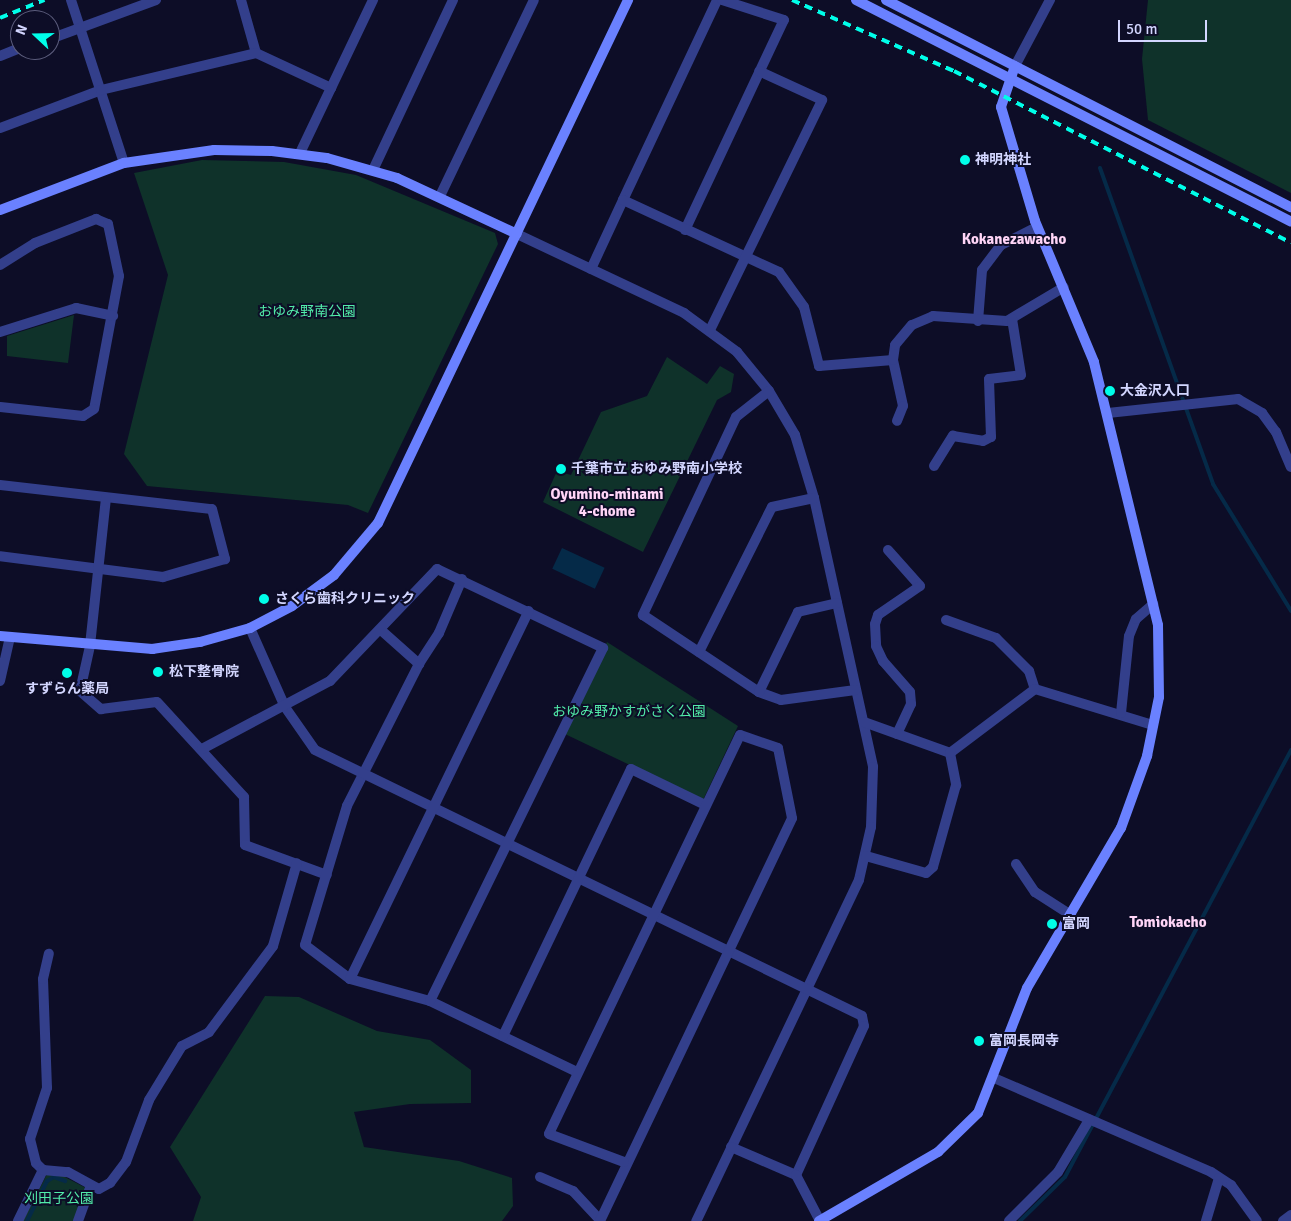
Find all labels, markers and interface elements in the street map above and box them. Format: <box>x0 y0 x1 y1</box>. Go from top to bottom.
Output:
north arrow <box>10 10 60 60</box>
scale bar <box>1121 10 1210 42</box>
text: 50 m <box>1126 20 1157 38</box>
text: N <box>12 22 31 37</box>
place label: 神明神社 <box>975 152 1031 168</box>
marker: 神明神社 <box>959 154 971 166</box>
district label: Kokanezawacho <box>962 231 1066 249</box>
park label: おゆみ野南公園 <box>258 304 356 320</box>
place label: 大金沢入口 <box>1120 383 1190 399</box>
marker: 大金沢入口 <box>1104 385 1116 397</box>
place label: 千葉市立 おゆみ野南小学校 <box>571 461 742 477</box>
marker: 千葉市立 おゆみ野南小学校 <box>555 463 567 475</box>
district label: Oyumino-minami 4-chome <box>550 485 664 520</box>
place label: さくら歯科クリニック <box>275 591 415 607</box>
marker: さくら歯科クリニック <box>257 592 271 606</box>
place label: 松下整骨院 <box>169 664 239 680</box>
marker: 松下整骨院 <box>151 665 165 679</box>
marker: すずらん薬局 <box>61 667 73 679</box>
place label: すずらん薬局 <box>25 681 109 697</box>
park label: おゆみ野かすがさく公園 <box>552 704 706 720</box>
district label: Tomiokacho <box>1129 914 1207 932</box>
place label: 富岡 <box>1062 916 1090 932</box>
marker: 富岡 <box>1046 918 1058 930</box>
place label: 富岡長岡寺 <box>989 1033 1059 1049</box>
marker: 富岡長岡寺 <box>973 1035 985 1047</box>
park label: 刈田子公園 <box>24 1191 94 1207</box>

